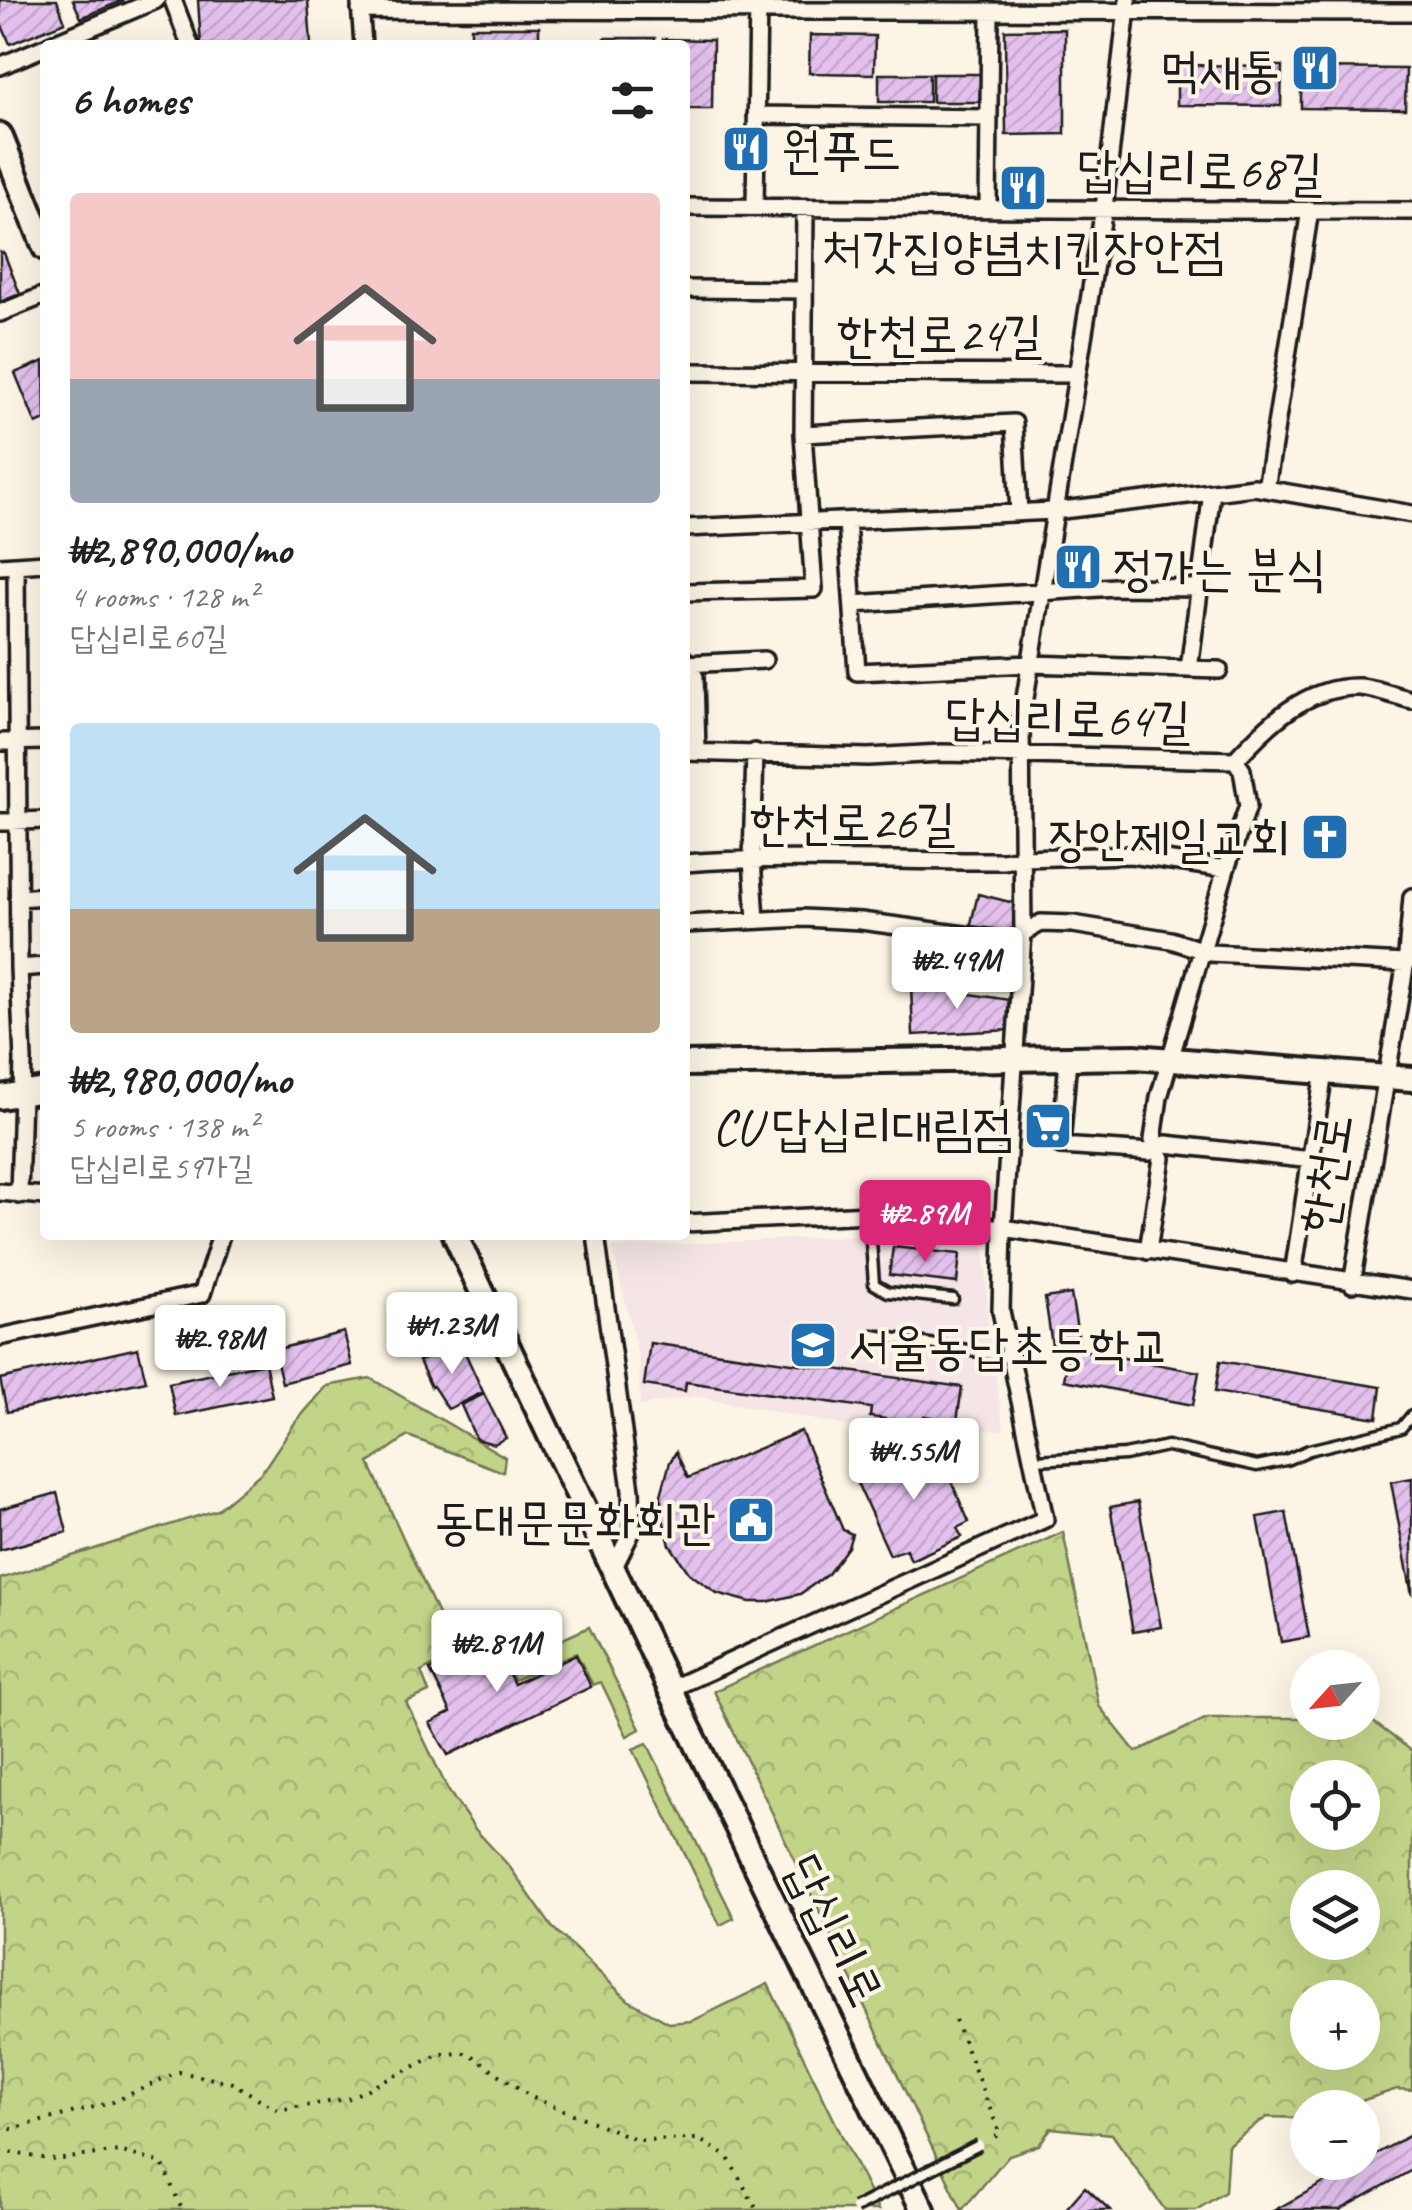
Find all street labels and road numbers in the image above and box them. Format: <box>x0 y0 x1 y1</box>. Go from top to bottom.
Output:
street label: 답십리로68길 <box>1076 137 1324 204</box>
street label: 한천로24길 <box>837 303 1043 366</box>
street label: 답십리로64길 <box>944 685 1192 752</box>
street label: 한천로26길 <box>750 791 956 854</box>
street label: 한천로 <box>1285 1109 1366 1238</box>
street label: 답십리로 <box>771 1845 898 2017</box>

